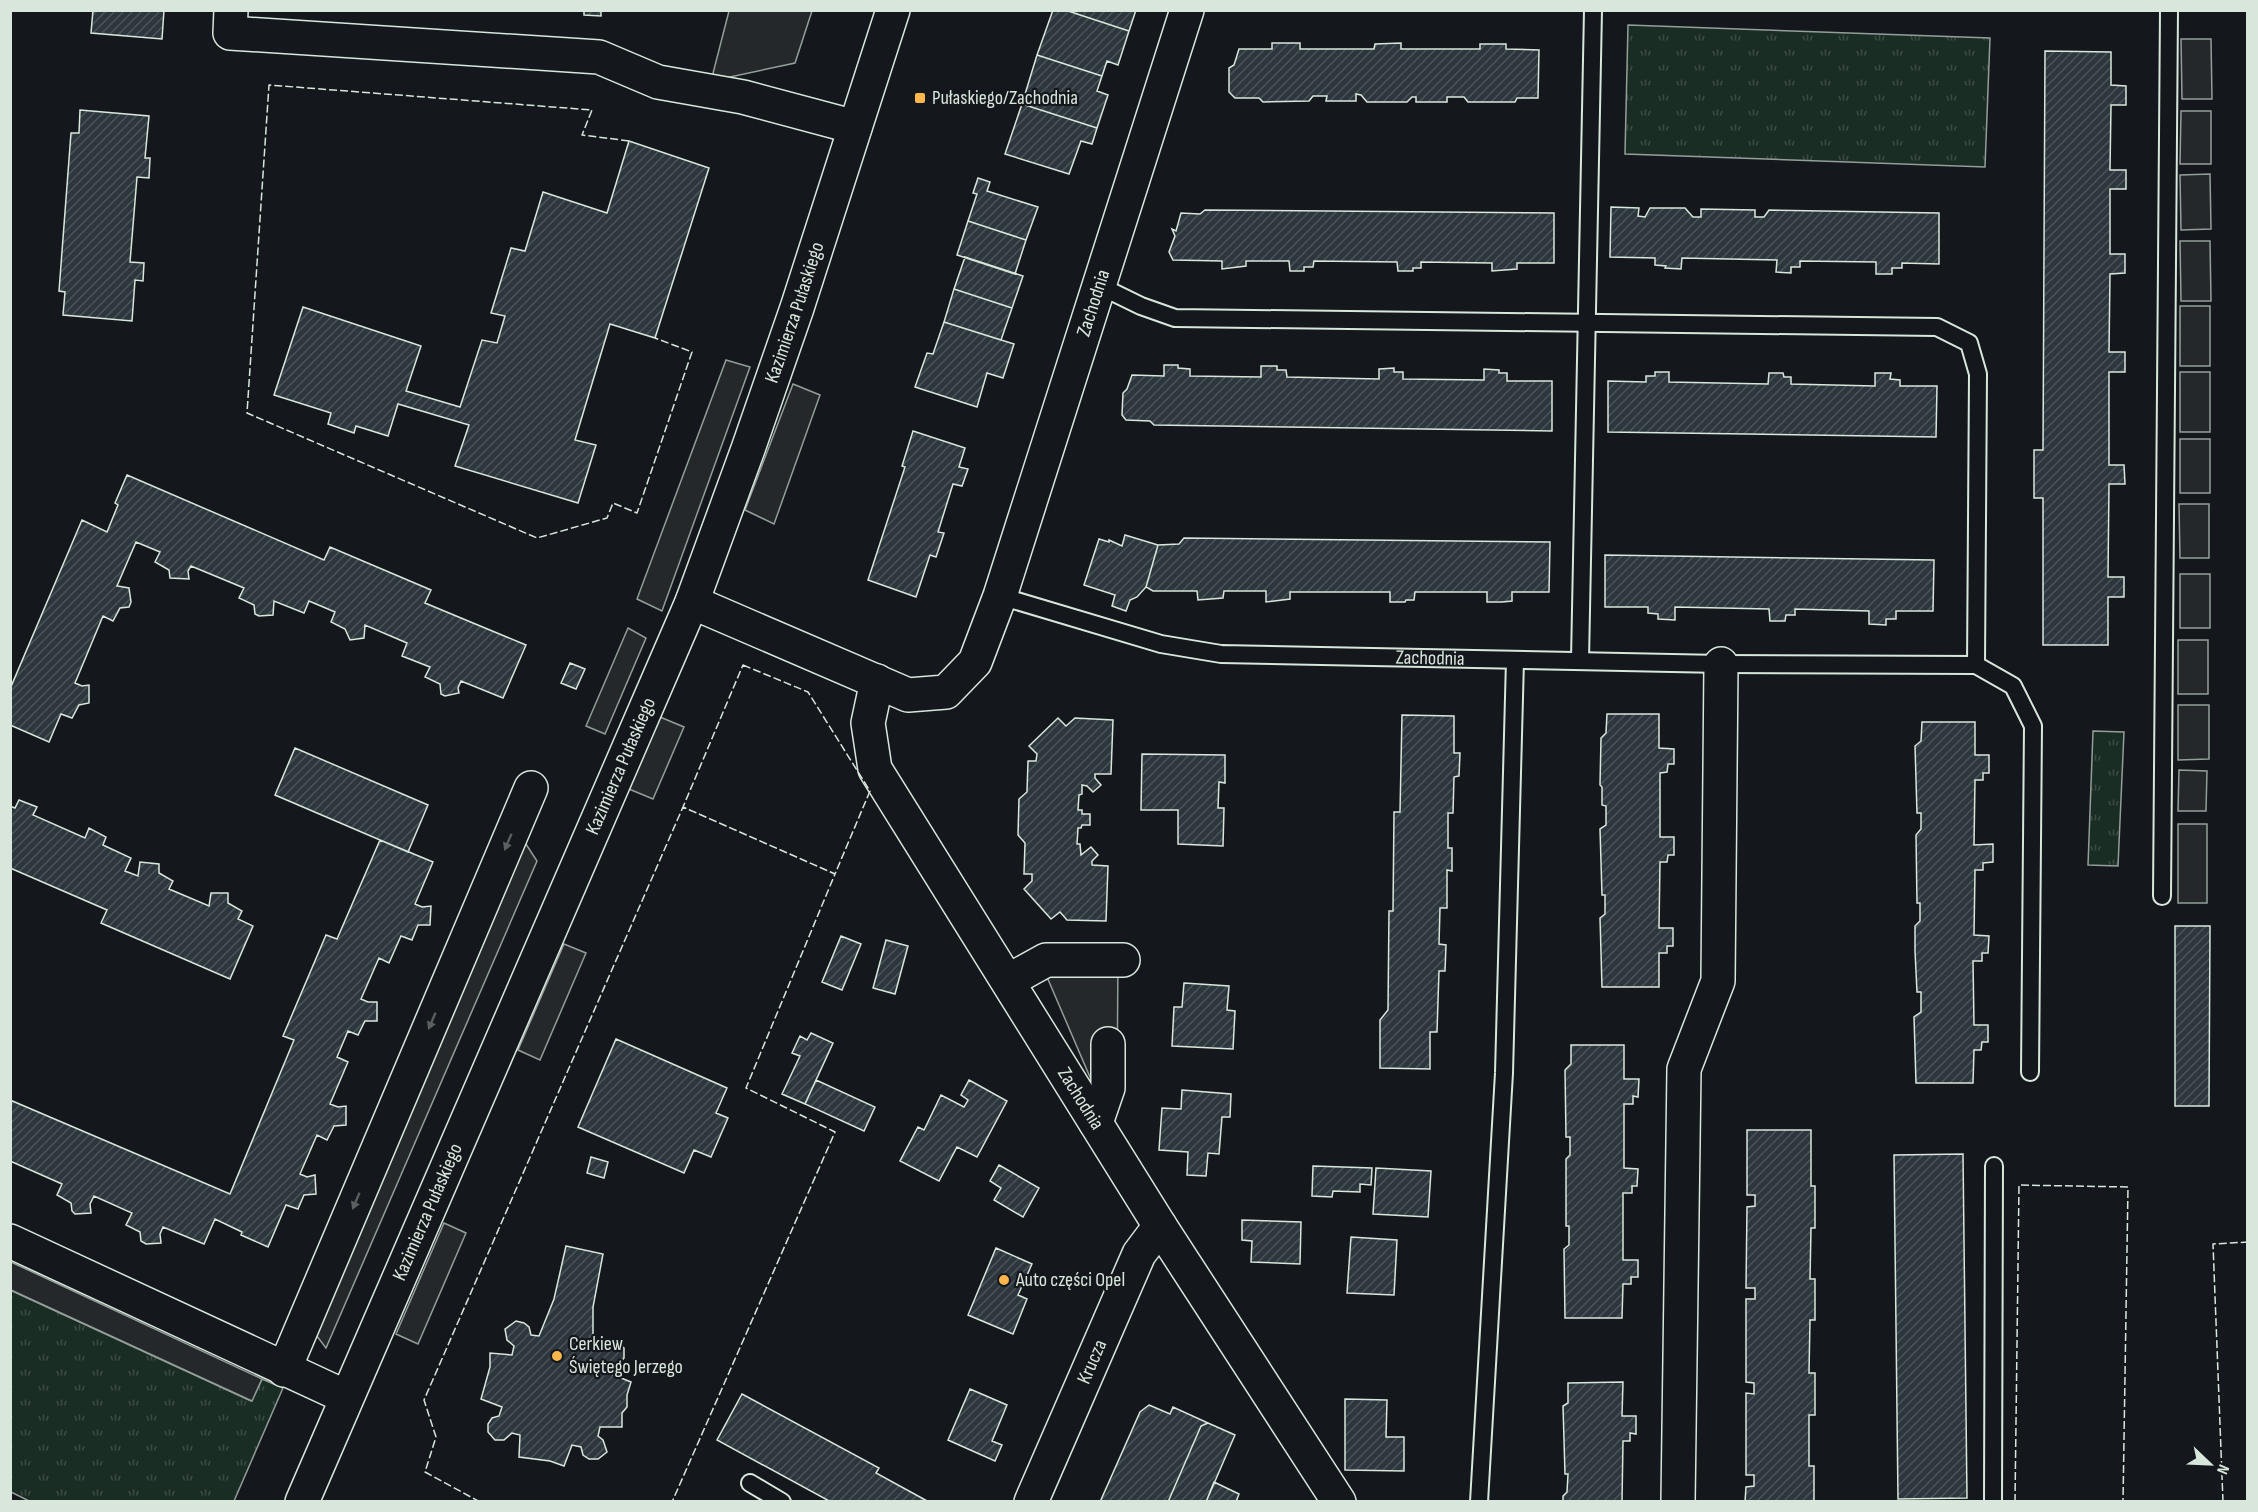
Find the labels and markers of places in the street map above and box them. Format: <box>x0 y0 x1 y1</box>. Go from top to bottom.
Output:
place label: Pułaskiego/Zachodnia <box>932 86 1078 110</box>
marker: Pułaskiego/Zachodnia <box>913 91 927 105</box>
place label: Auto części Opel <box>1015 1268 1125 1292</box>
marker: Auto części Opel <box>997 1273 1011 1287</box>
place label: Cerkiew Świętego Jerzego <box>569 1332 683 1379</box>
marker: Cerkiew Świętego Jerzego <box>550 1349 564 1363</box>

